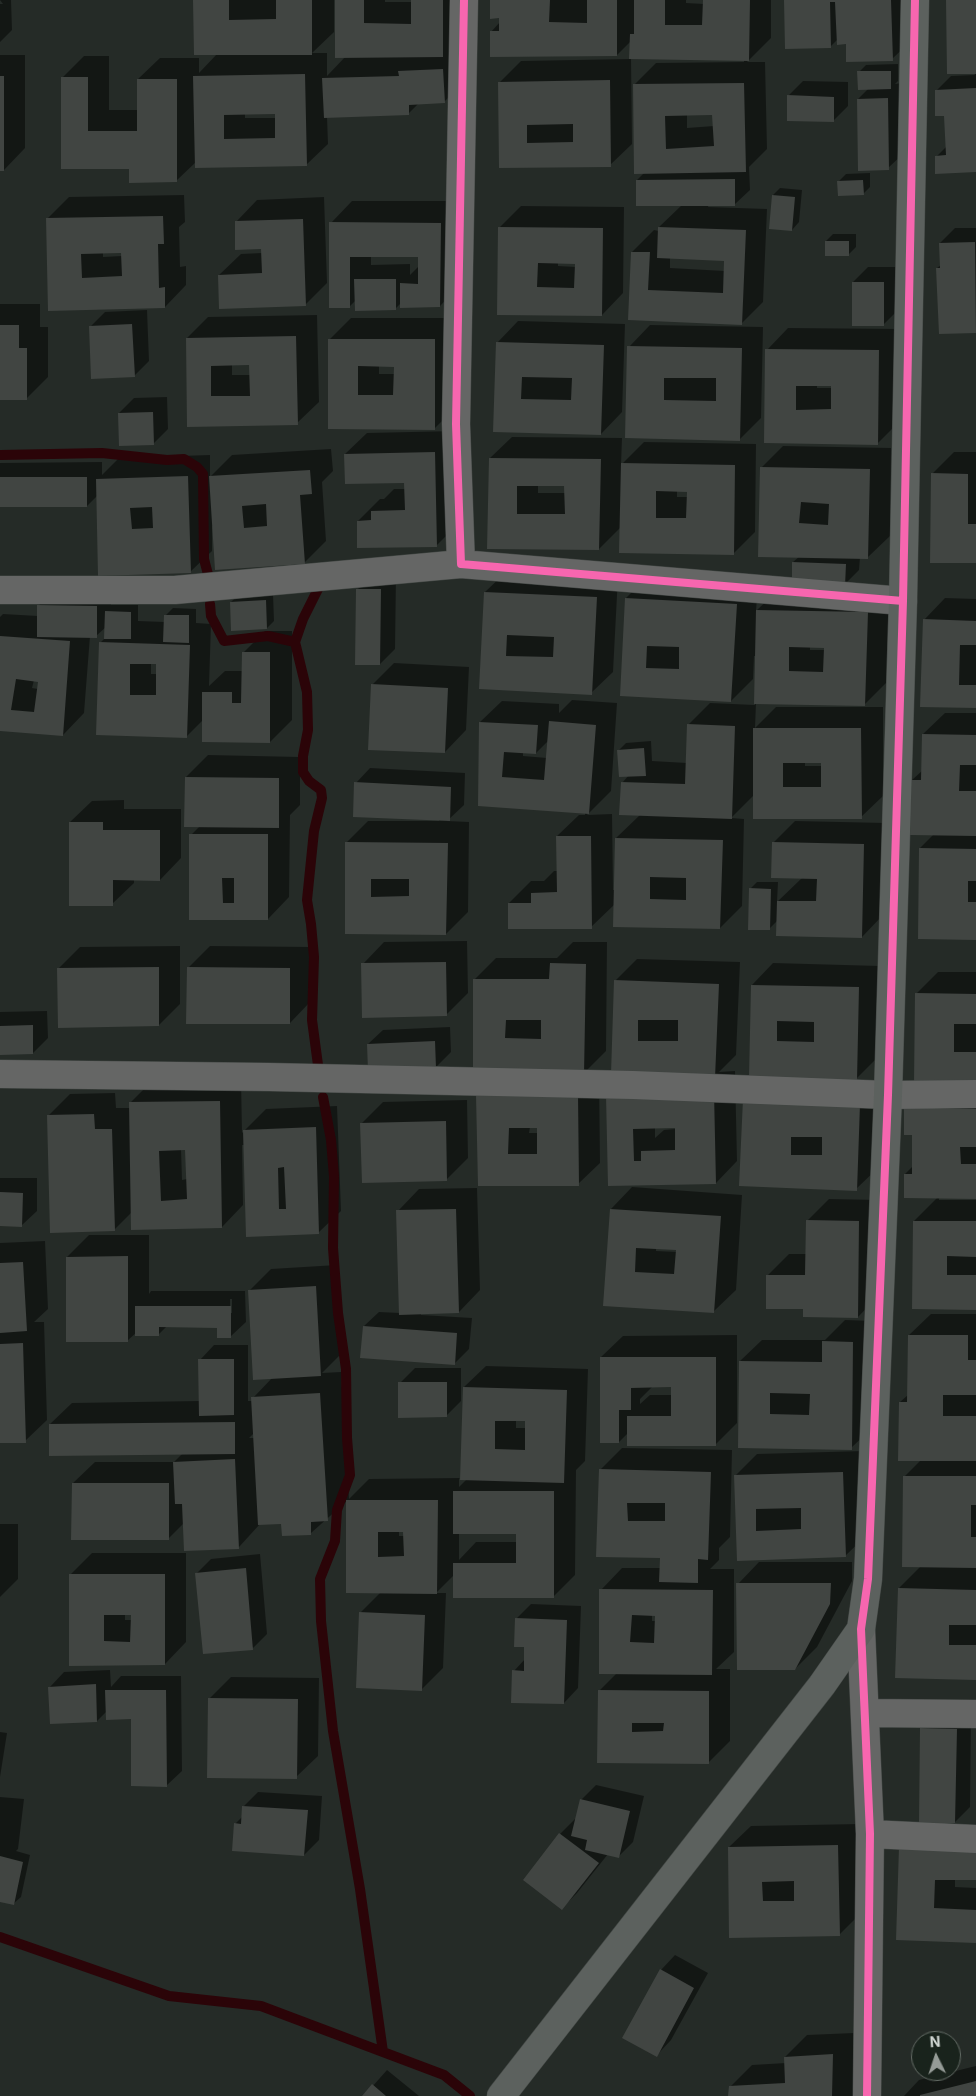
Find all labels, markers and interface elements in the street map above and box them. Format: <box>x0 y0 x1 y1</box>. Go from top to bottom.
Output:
north arrow <box>911 2031 961 2081</box>
text: N <box>929 2033 941 2050</box>

